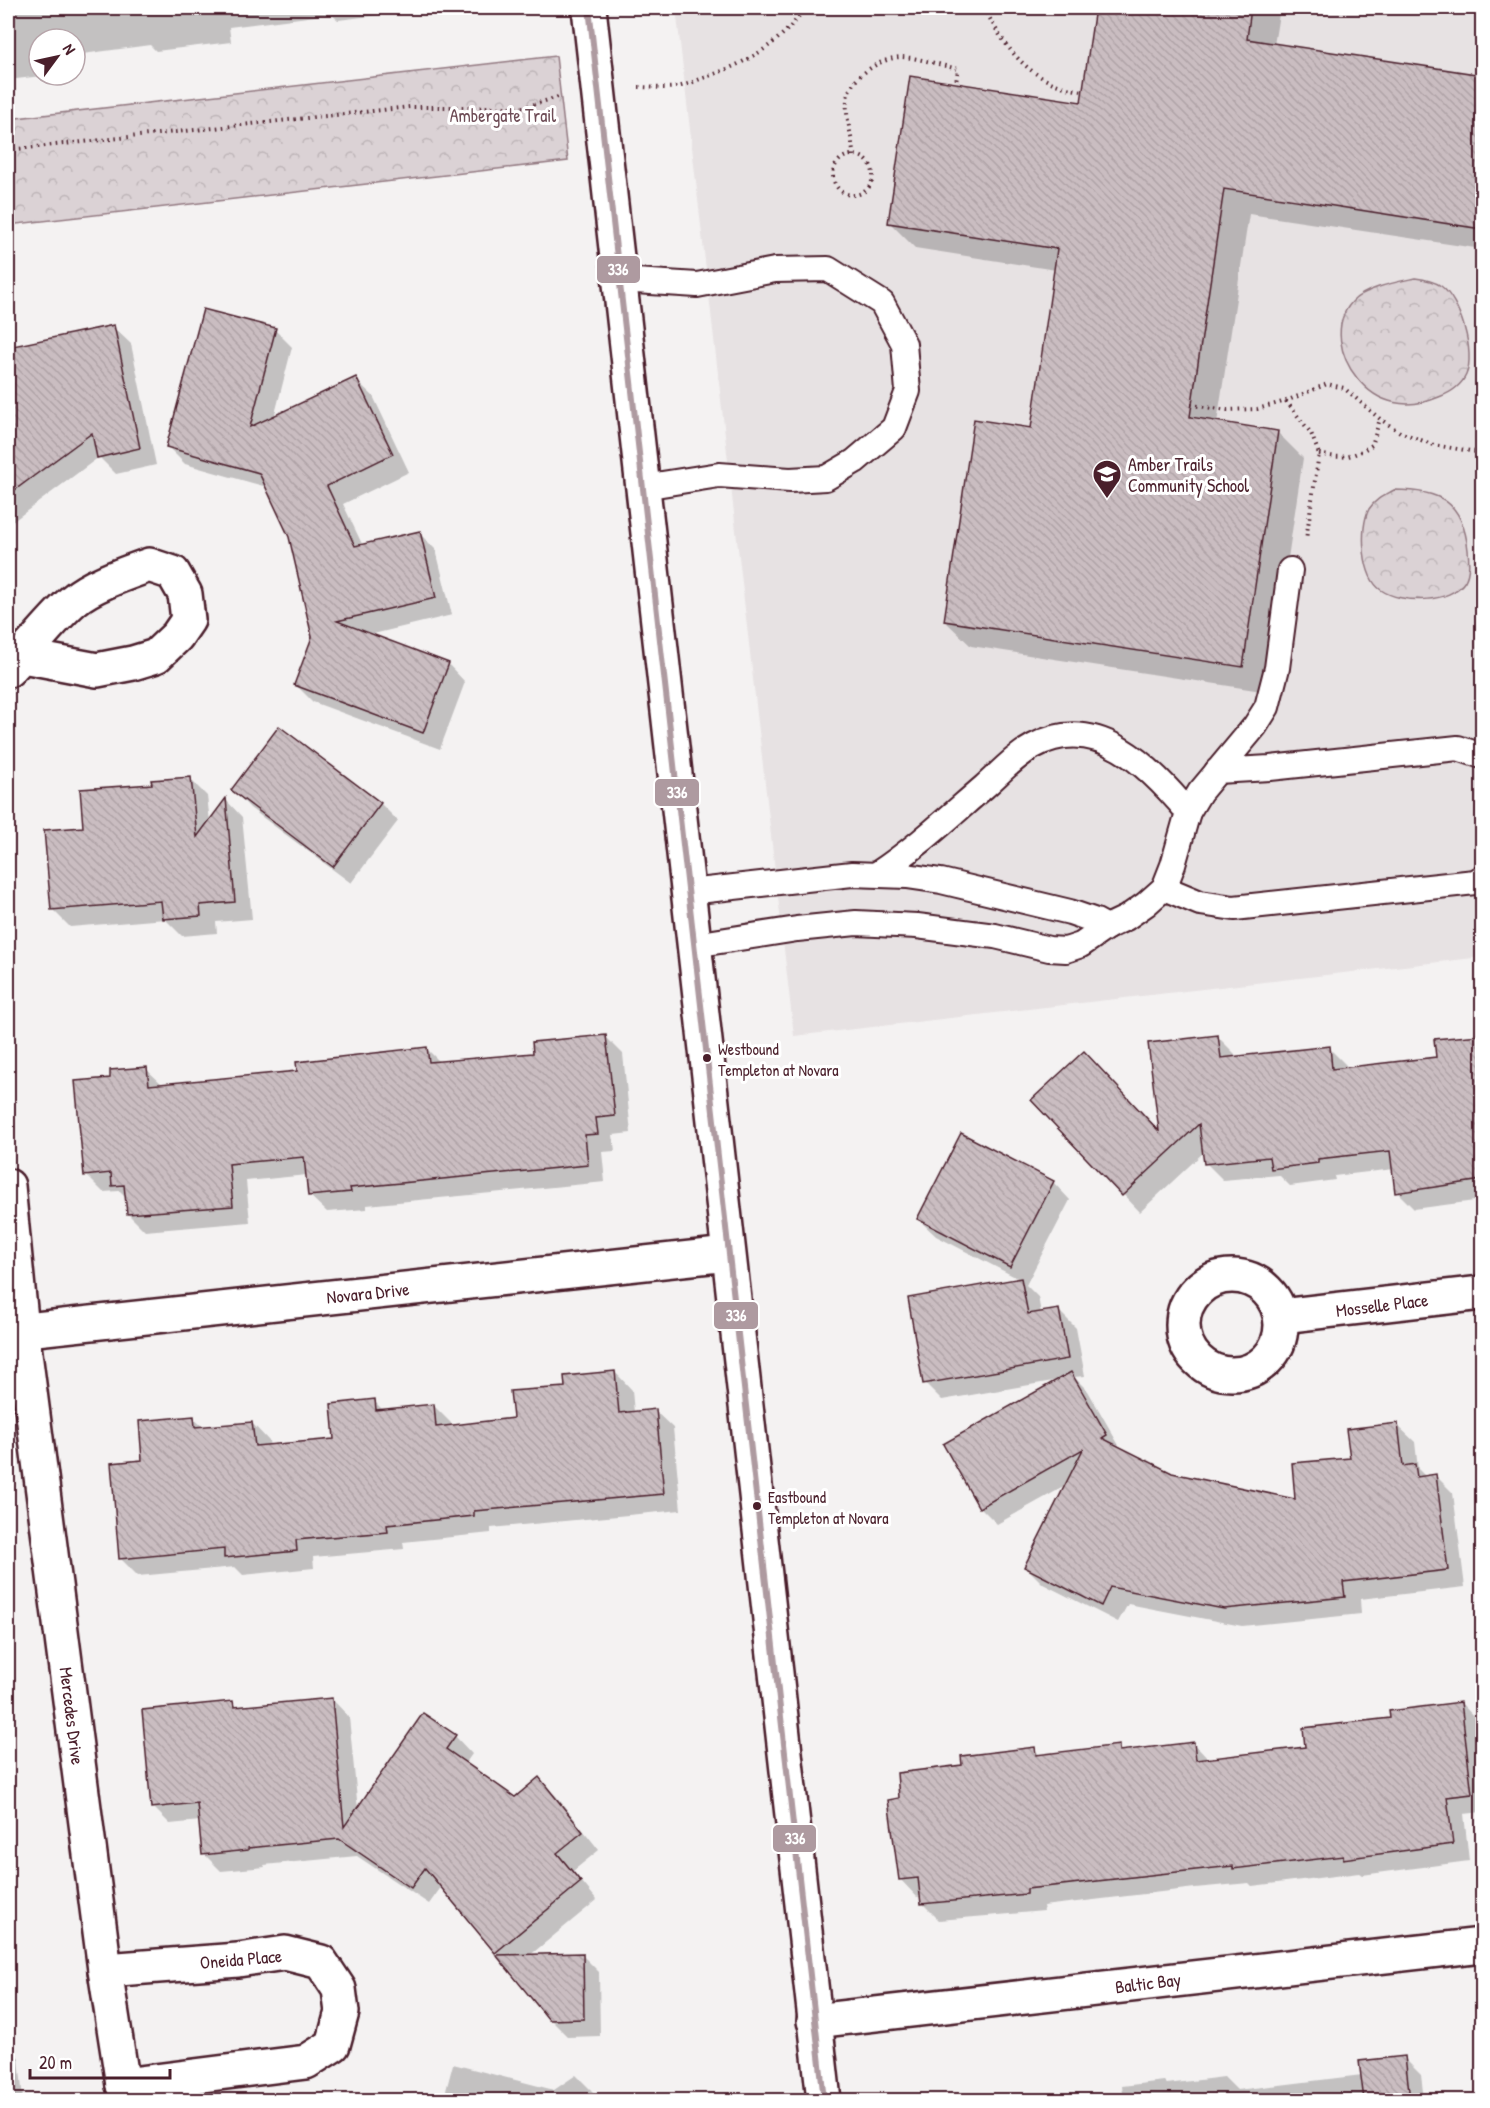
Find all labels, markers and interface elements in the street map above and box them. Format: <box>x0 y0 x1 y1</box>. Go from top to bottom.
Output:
north arrow <box>27 27 87 87</box>
text: N <box>58 39 81 59</box>
park label: Ambergate Trail <box>450 103 556 128</box>
line badge: 336 <box>596 255 641 284</box>
text: 336 <box>608 258 629 280</box>
place label: Amber Trails Community School <box>1128 452 1249 498</box>
school or university icon: Amber Trails Community School <box>1091 458 1123 500</box>
line badge: 336 <box>654 778 700 807</box>
text: 336 <box>667 781 688 803</box>
place label: Westbound Templeton at Novara <box>718 1038 839 1081</box>
marker: Westbound Templeton at Novara <box>701 1052 713 1064</box>
street label: Novara Drive <box>325 1276 411 1310</box>
street label: Mosselle Place <box>1334 1287 1430 1323</box>
line badge: 336 <box>713 1301 759 1330</box>
text: 336 <box>726 1304 747 1326</box>
place label: Eastbound Templeton at Novara <box>768 1486 889 1529</box>
marker: Eastbound Templeton at Novara <box>751 1500 763 1512</box>
street label: Mercedes Drive <box>54 1666 90 1766</box>
line badge: 336 <box>772 1824 817 1853</box>
text: 336 <box>785 1827 806 1849</box>
street label: Oneida Place <box>199 1943 283 1975</box>
street label: Baltic Bay <box>1114 1967 1183 1999</box>
scale bar <box>30 2042 170 2080</box>
text: 20 m <box>39 2050 72 2075</box>

